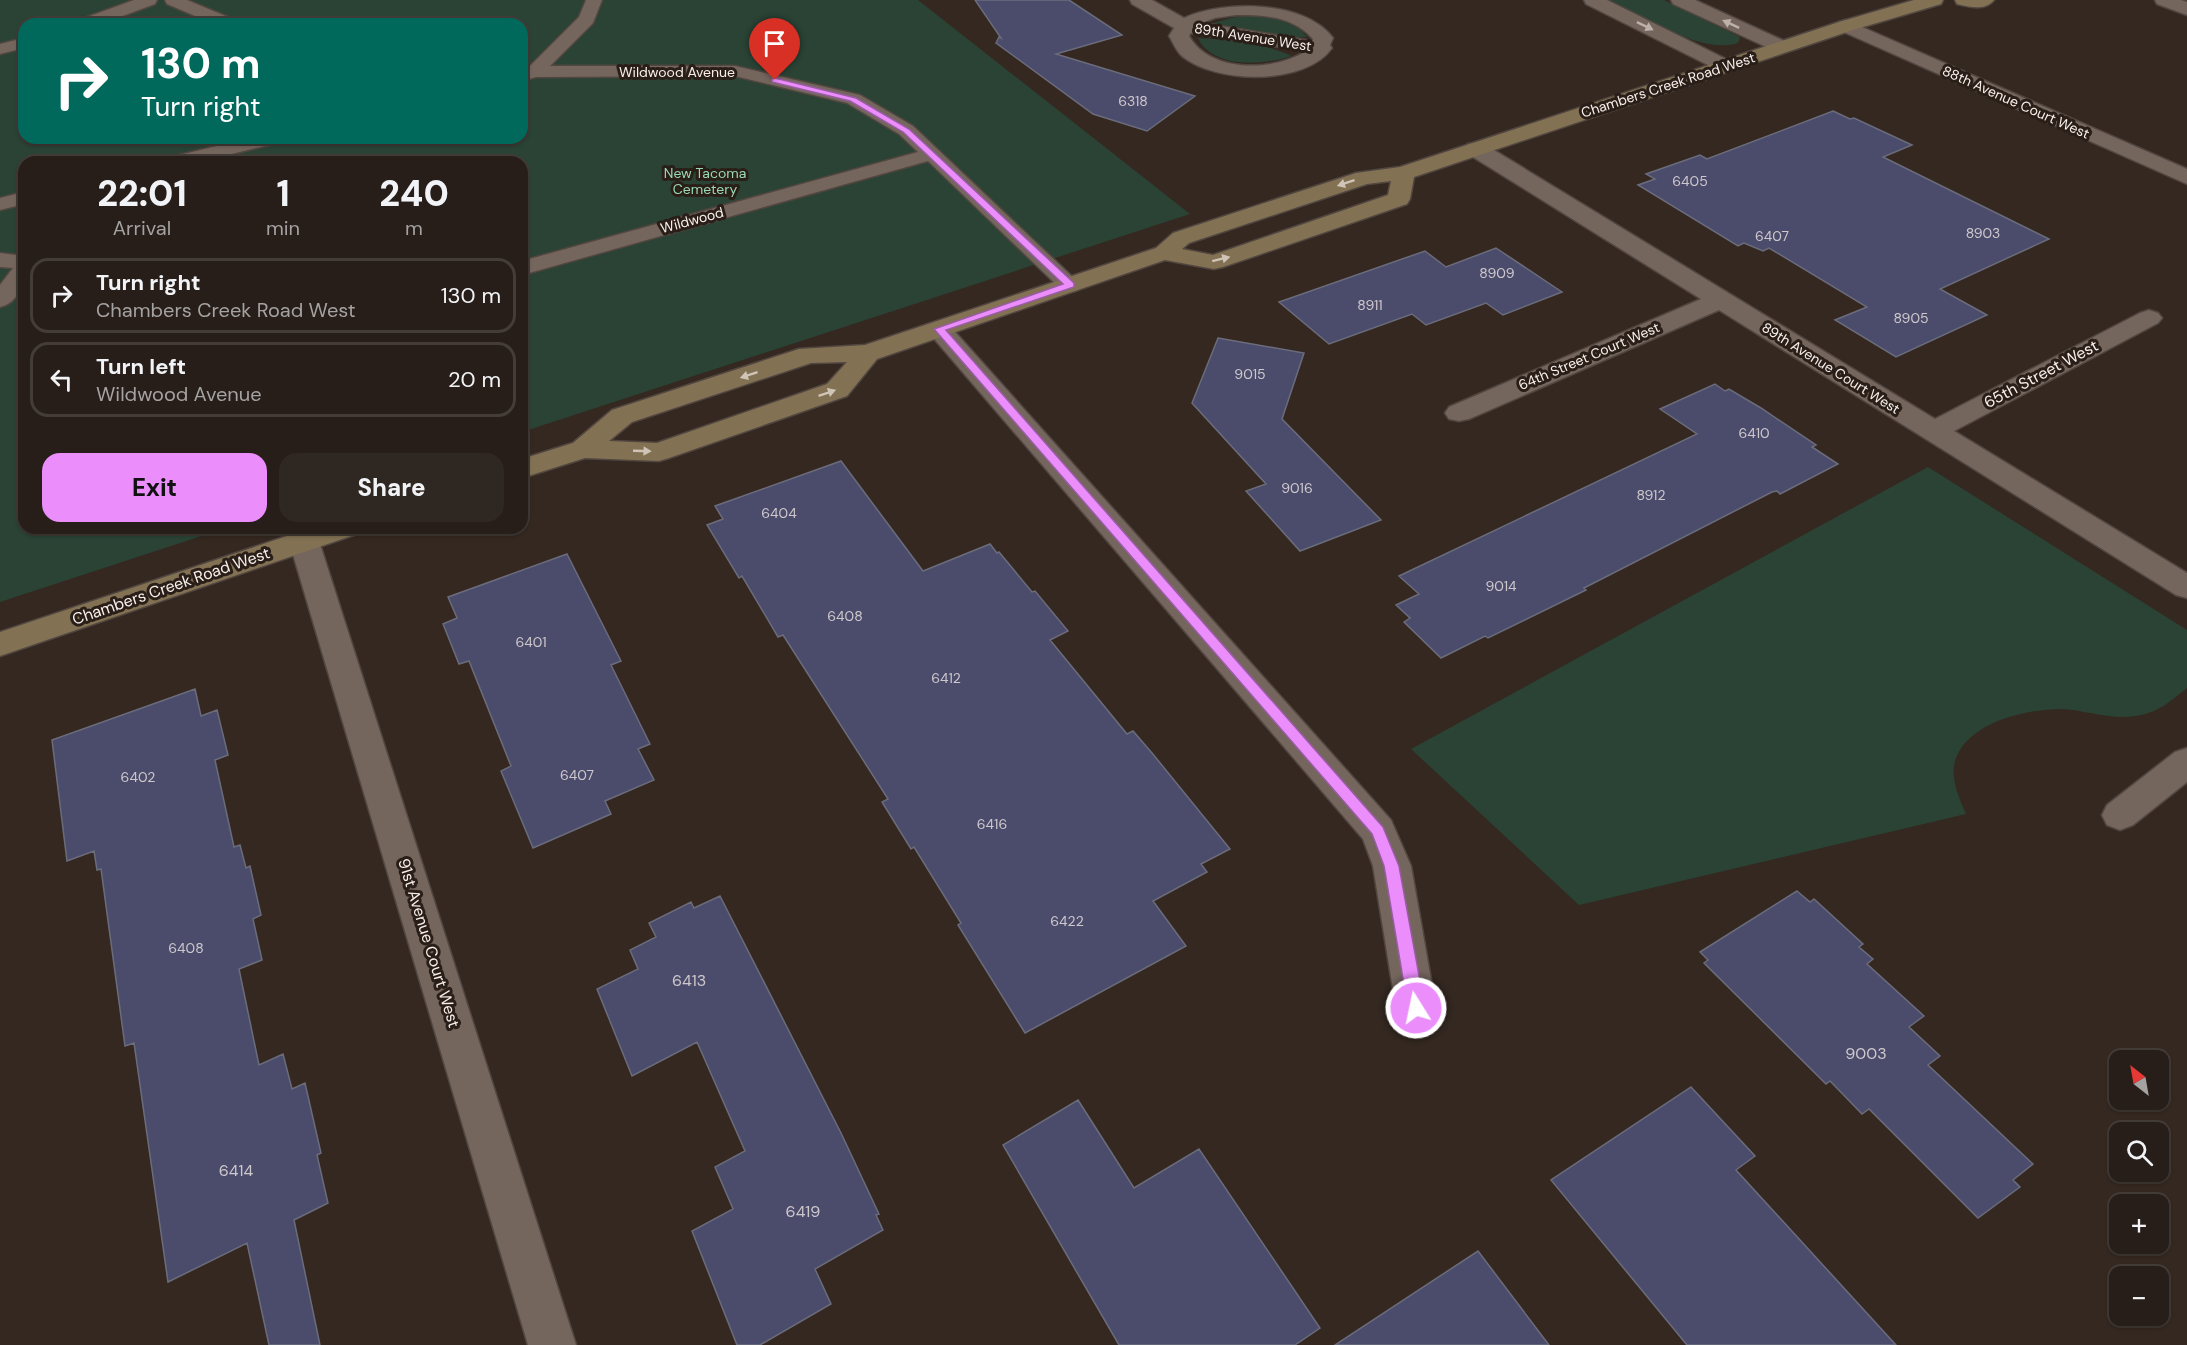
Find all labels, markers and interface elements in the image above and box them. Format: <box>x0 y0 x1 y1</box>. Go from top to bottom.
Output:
pin <box>749 18 800 80</box>
street label: 89th Avenue West <box>1193 19 1313 55</box>
one-way arrow <box>1722 19 1739 28</box>
one-way arrow <box>1637 21 1654 31</box>
icon: arrive <box>758 27 791 60</box>
text: 130 m <box>141 36 261 91</box>
icon: right <box>42 42 120 120</box>
street label: Chambers Creek Road West <box>1579 48 1757 122</box>
street label: 88th Avenue Court West <box>1940 61 2092 143</box>
street label: Wildwood Avenue <box>619 63 735 81</box>
text: Turn right <box>141 89 261 124</box>
house number: 6318 <box>1118 92 1148 110</box>
park label: New Tacoma Cemetery <box>664 164 746 198</box>
text: 22:01 <box>97 170 187 217</box>
text: 1 <box>276 170 290 217</box>
text: 240 <box>379 170 449 217</box>
house number: 6405 <box>1672 172 1708 190</box>
one-way arrow <box>1337 179 1355 189</box>
street label: Wildwood <box>658 203 726 237</box>
text: Arrival <box>113 215 171 241</box>
text: min <box>266 215 300 241</box>
text: m <box>405 215 423 241</box>
house number: 8903 <box>1966 224 2000 242</box>
house number: 6407 <box>1755 227 1789 245</box>
one-way arrow <box>1212 254 1230 264</box>
house number: 8909 <box>1479 264 1515 282</box>
text: Turn right <box>96 268 201 297</box>
icon: right <box>45 279 78 312</box>
text: 130 m <box>441 281 501 310</box>
house number: 8911 <box>1357 296 1383 314</box>
text: Chambers Creek Road West <box>96 297 356 323</box>
house number: 8905 <box>1893 309 1929 327</box>
street label: 64th Street Court West <box>1516 318 1662 394</box>
street label: 89th Avenue Court West <box>1759 318 1903 418</box>
street label: 65th Street West <box>1980 335 2102 413</box>
text: Turn left <box>96 352 186 381</box>
icon: left <box>45 363 78 396</box>
text: 20 m <box>448 365 501 394</box>
house number: 9015 <box>1234 365 1266 383</box>
one-way arrow <box>740 370 758 380</box>
text: Wildwood Avenue <box>96 381 262 407</box>
one-way arrow <box>818 388 836 398</box>
house number: 6410 <box>1738 424 1770 442</box>
one-way arrow <box>632 447 651 456</box>
button: Exit <box>42 453 267 522</box>
button: Share <box>279 453 504 522</box>
house number: 9016 <box>1281 479 1313 497</box>
house number: 8912 <box>1636 486 1666 504</box>
house number: 6404 <box>761 504 797 522</box>
street label: Chambers Creek Road West <box>69 542 273 630</box>
house number: 9014 <box>1485 577 1517 595</box>
house number: 6408 <box>827 607 863 625</box>
house number: 6401 <box>515 633 547 651</box>
house number: 6412 <box>931 669 961 687</box>
house number: 6407 <box>560 766 594 784</box>
house number: 6402 <box>121 768 155 786</box>
house number: 6416 <box>977 815 1007 833</box>
street label: 91st Avenue Court West <box>393 856 465 1030</box>
house number: 6422 <box>1050 912 1084 930</box>
house number: 6408 <box>168 939 204 957</box>
house number: 6413 <box>672 970 706 991</box>
position arrow <box>1384 976 1448 1040</box>
house number: 9003 <box>1845 1043 1887 1064</box>
north arrow <box>2109 1050 2169 1110</box>
map controls <box>2109 1050 2169 1326</box>
button: search <box>2109 1122 2169 1182</box>
house number: 6414 <box>219 1160 254 1181</box>
button: + <box>2109 1194 2169 1254</box>
house number: 6419 <box>786 1201 820 1222</box>
button: − <box>2109 1266 2169 1326</box>

